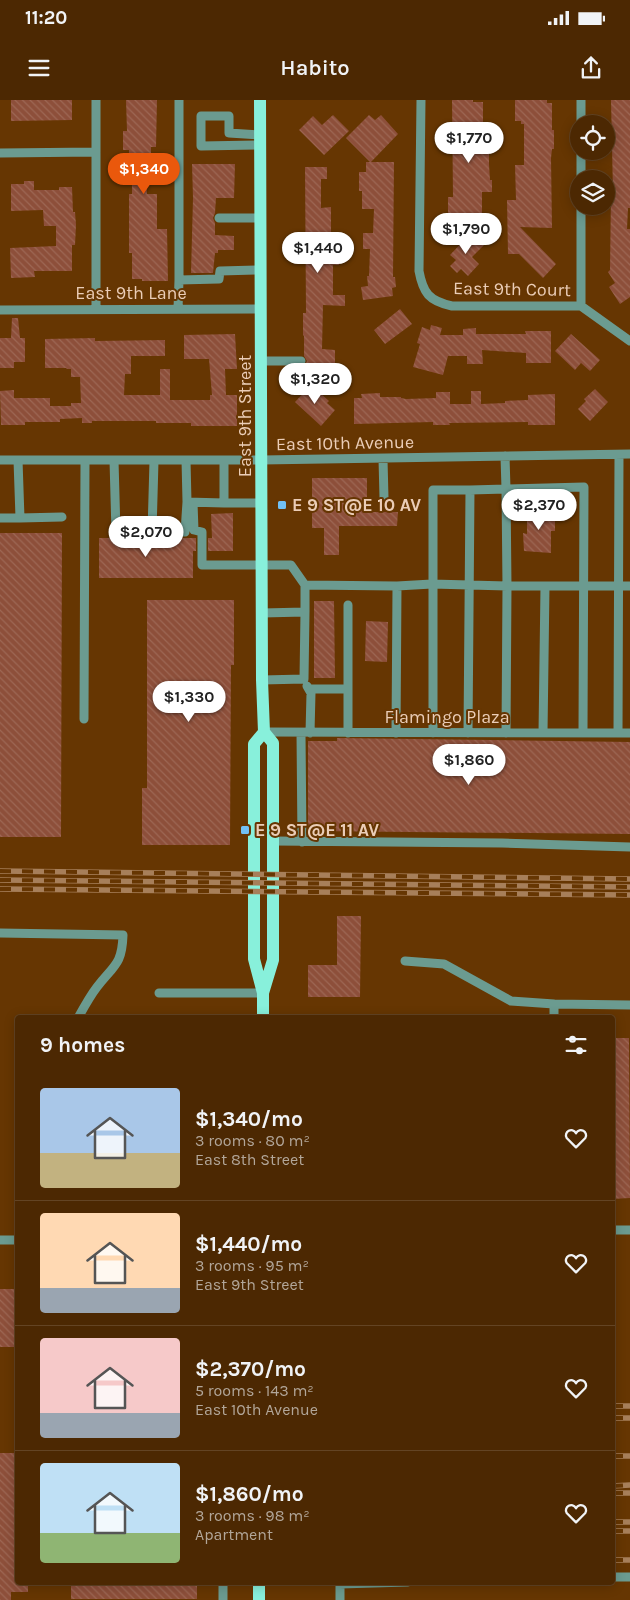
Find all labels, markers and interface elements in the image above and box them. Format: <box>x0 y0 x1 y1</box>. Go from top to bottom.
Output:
text: 11:20 <box>25 7 67 29</box>
icon: menu <box>25 54 53 82</box>
icon: share <box>577 54 605 82</box>
text: Habito <box>280 55 350 81</box>
map controls <box>570 115 615 215</box>
button: locate <box>570 115 615 160</box>
pin: $1,770 <box>428 122 510 164</box>
text: $1,770 <box>446 128 492 147</box>
pin: $1,340 <box>103 152 185 195</box>
text: $1,340 <box>119 159 169 178</box>
button: layers <box>570 170 615 215</box>
pin: $1,790 <box>425 212 507 255</box>
text: $1,790 <box>442 219 490 238</box>
pin: $1,440 <box>277 232 359 274</box>
text: $1,440 <box>293 238 343 257</box>
street label: East 9th Court <box>453 277 571 301</box>
street label: East 9th Lane <box>75 282 187 304</box>
street label: East 9th Street <box>234 355 256 477</box>
pin: $1,320 <box>274 362 356 405</box>
text: $1,320 <box>290 369 340 388</box>
street label: East 10th Avenue <box>276 431 414 455</box>
pin: $2,370 <box>498 488 580 531</box>
place label: E 9 ST@E 10 AV <box>292 494 421 516</box>
text: $2,370 <box>513 495 565 514</box>
marker: E 9 ST@E 10 AV <box>276 499 288 511</box>
pin: $2,070 <box>105 516 187 558</box>
text: $2,070 <box>120 522 172 541</box>
pin: $1,330 <box>148 680 230 723</box>
text: $1,330 <box>164 687 214 706</box>
street label: Flamingo Plaza <box>384 706 510 728</box>
pin: $1,860 <box>428 744 510 786</box>
text: $1,860 <box>444 750 494 769</box>
place label: E 9 ST@E 11 AV <box>255 819 379 841</box>
marker: E 9 ST@E 11 AV <box>239 824 251 836</box>
icon: filters <box>562 1031 590 1059</box>
text: 9 homes <box>40 1033 125 1057</box>
text: $1,340/mo <box>195 1107 303 1131</box>
icon: home <box>80 1108 140 1168</box>
icon: heart <box>562 1124 590 1152</box>
text: 3 rooms · 80 m² <box>195 1131 310 1150</box>
text: East 8th Street <box>195 1150 304 1169</box>
text: $1,440/mo <box>195 1232 302 1256</box>
icon: home <box>80 1233 140 1293</box>
icon: heart <box>562 1249 590 1277</box>
text: 3 rooms · 95 m² <box>195 1256 309 1275</box>
text: East 9th Street <box>195 1275 304 1294</box>
text: $2,370/mo <box>195 1357 306 1381</box>
icon: home <box>80 1358 140 1418</box>
icon: heart <box>562 1374 590 1402</box>
text: 5 rooms · 143 m² <box>195 1381 314 1400</box>
text: East 10th Avenue <box>195 1400 318 1419</box>
text: $1,860/mo <box>195 1482 304 1506</box>
icon: home <box>80 1483 140 1543</box>
icon: heart <box>562 1499 590 1527</box>
text: 3 rooms · 98 m² <box>195 1506 310 1525</box>
text: Apartment <box>195 1525 273 1544</box>

